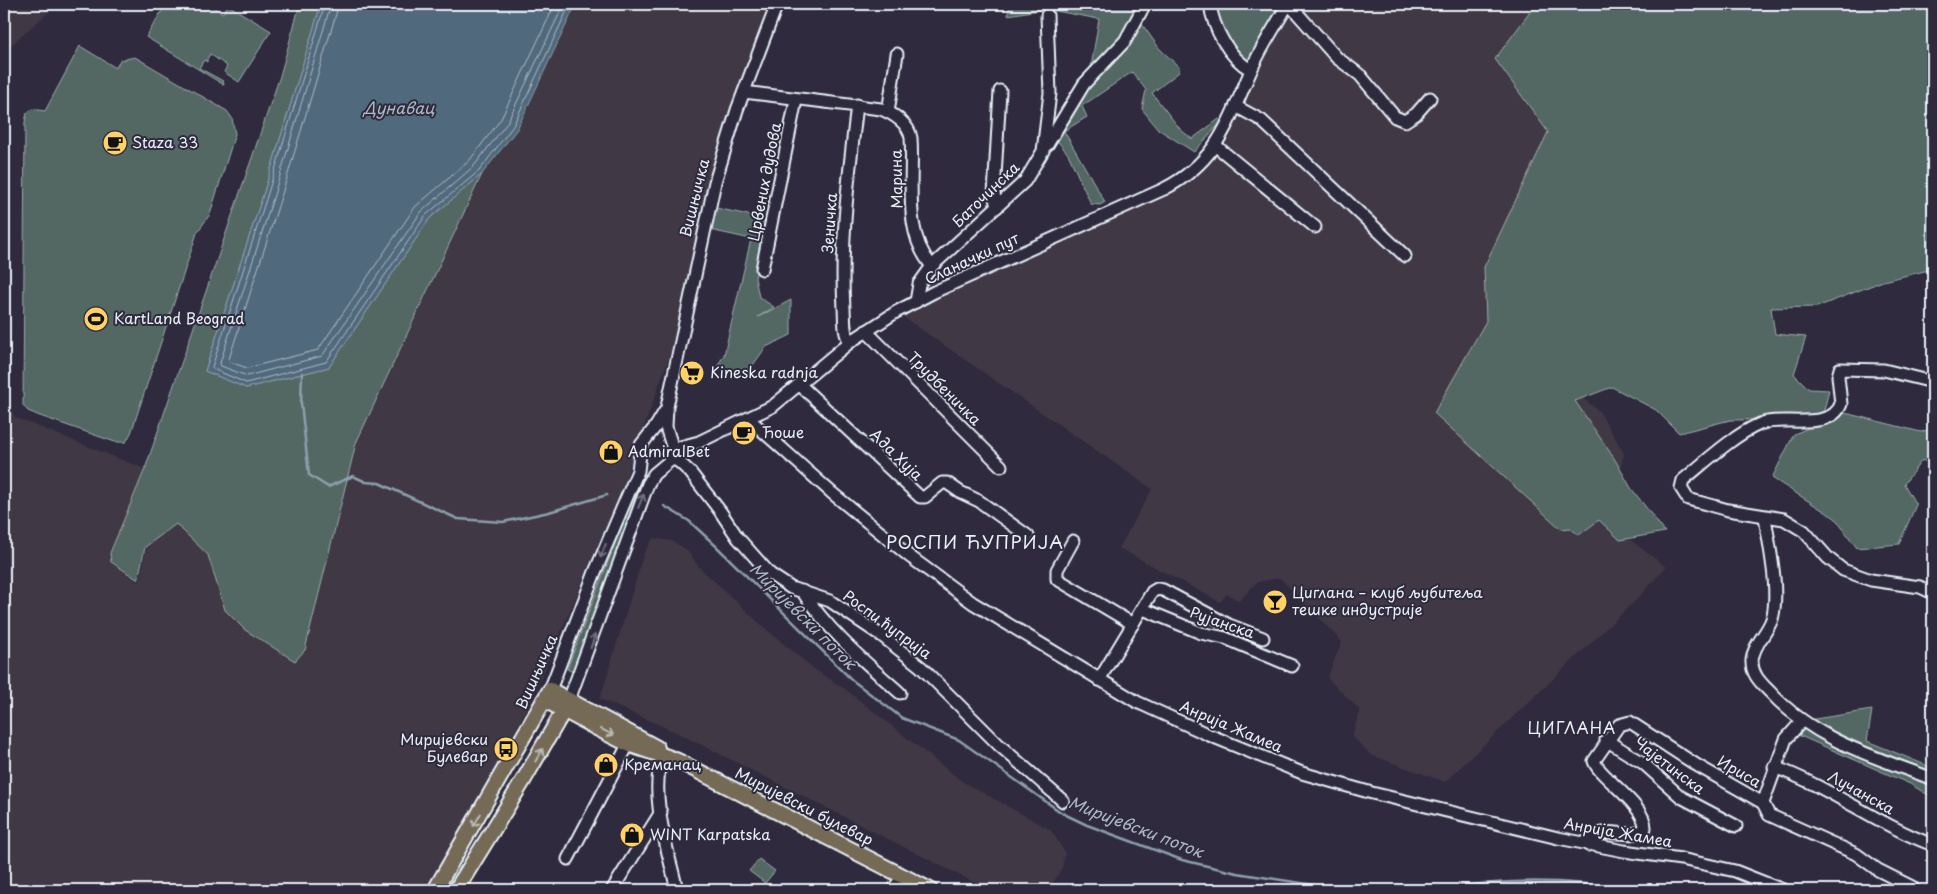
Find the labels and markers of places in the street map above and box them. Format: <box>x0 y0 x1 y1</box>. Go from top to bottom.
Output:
cafe icon: Staza 33 <box>102 130 128 156</box>
place label: Staza 33 <box>132 130 198 153</box>
sports icon: KartLand Beograd <box>83 306 109 332</box>
place label: KartLand Beograd <box>114 306 244 329</box>
supermarket icon: Kineska radnja <box>679 360 705 386</box>
place label: Kineska radnja <box>710 360 818 383</box>
cafe icon: Ћоше <box>731 420 757 446</box>
place label: Ћоше <box>762 420 804 443</box>
shop icon: AdmiralBet <box>598 439 624 465</box>
place label: AdmiralBet <box>628 439 710 462</box>
place label: Циглана – клуб љубитеља тешке индустрије <box>1292 580 1483 620</box>
bar icon: Циглана – клуб љубитеља тешке индустрије <box>1262 589 1288 615</box>
place label: Миријевски Булевар <box>400 727 488 767</box>
bus stop icon: Миријевски Булевар <box>493 736 519 762</box>
shop icon: Креманац <box>593 752 619 778</box>
place label: Креманац <box>624 752 701 775</box>
shop icon: WINT Karpatska <box>619 822 645 848</box>
place label: WINT Karpatska <box>650 822 770 845</box>

